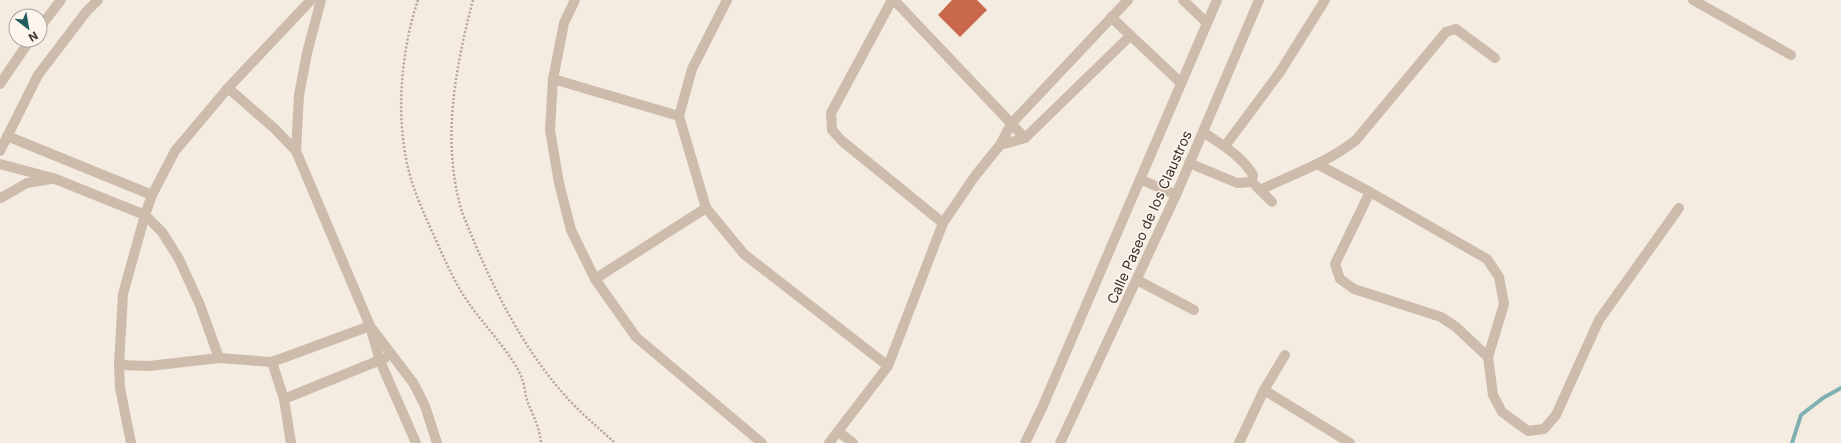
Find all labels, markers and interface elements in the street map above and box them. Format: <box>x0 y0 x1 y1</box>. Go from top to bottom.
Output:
north arrow <box>8 8 48 48</box>
text: N <box>26 28 40 45</box>
street label: Calle Paseo de los Claustros <box>1103 128 1195 306</box>

